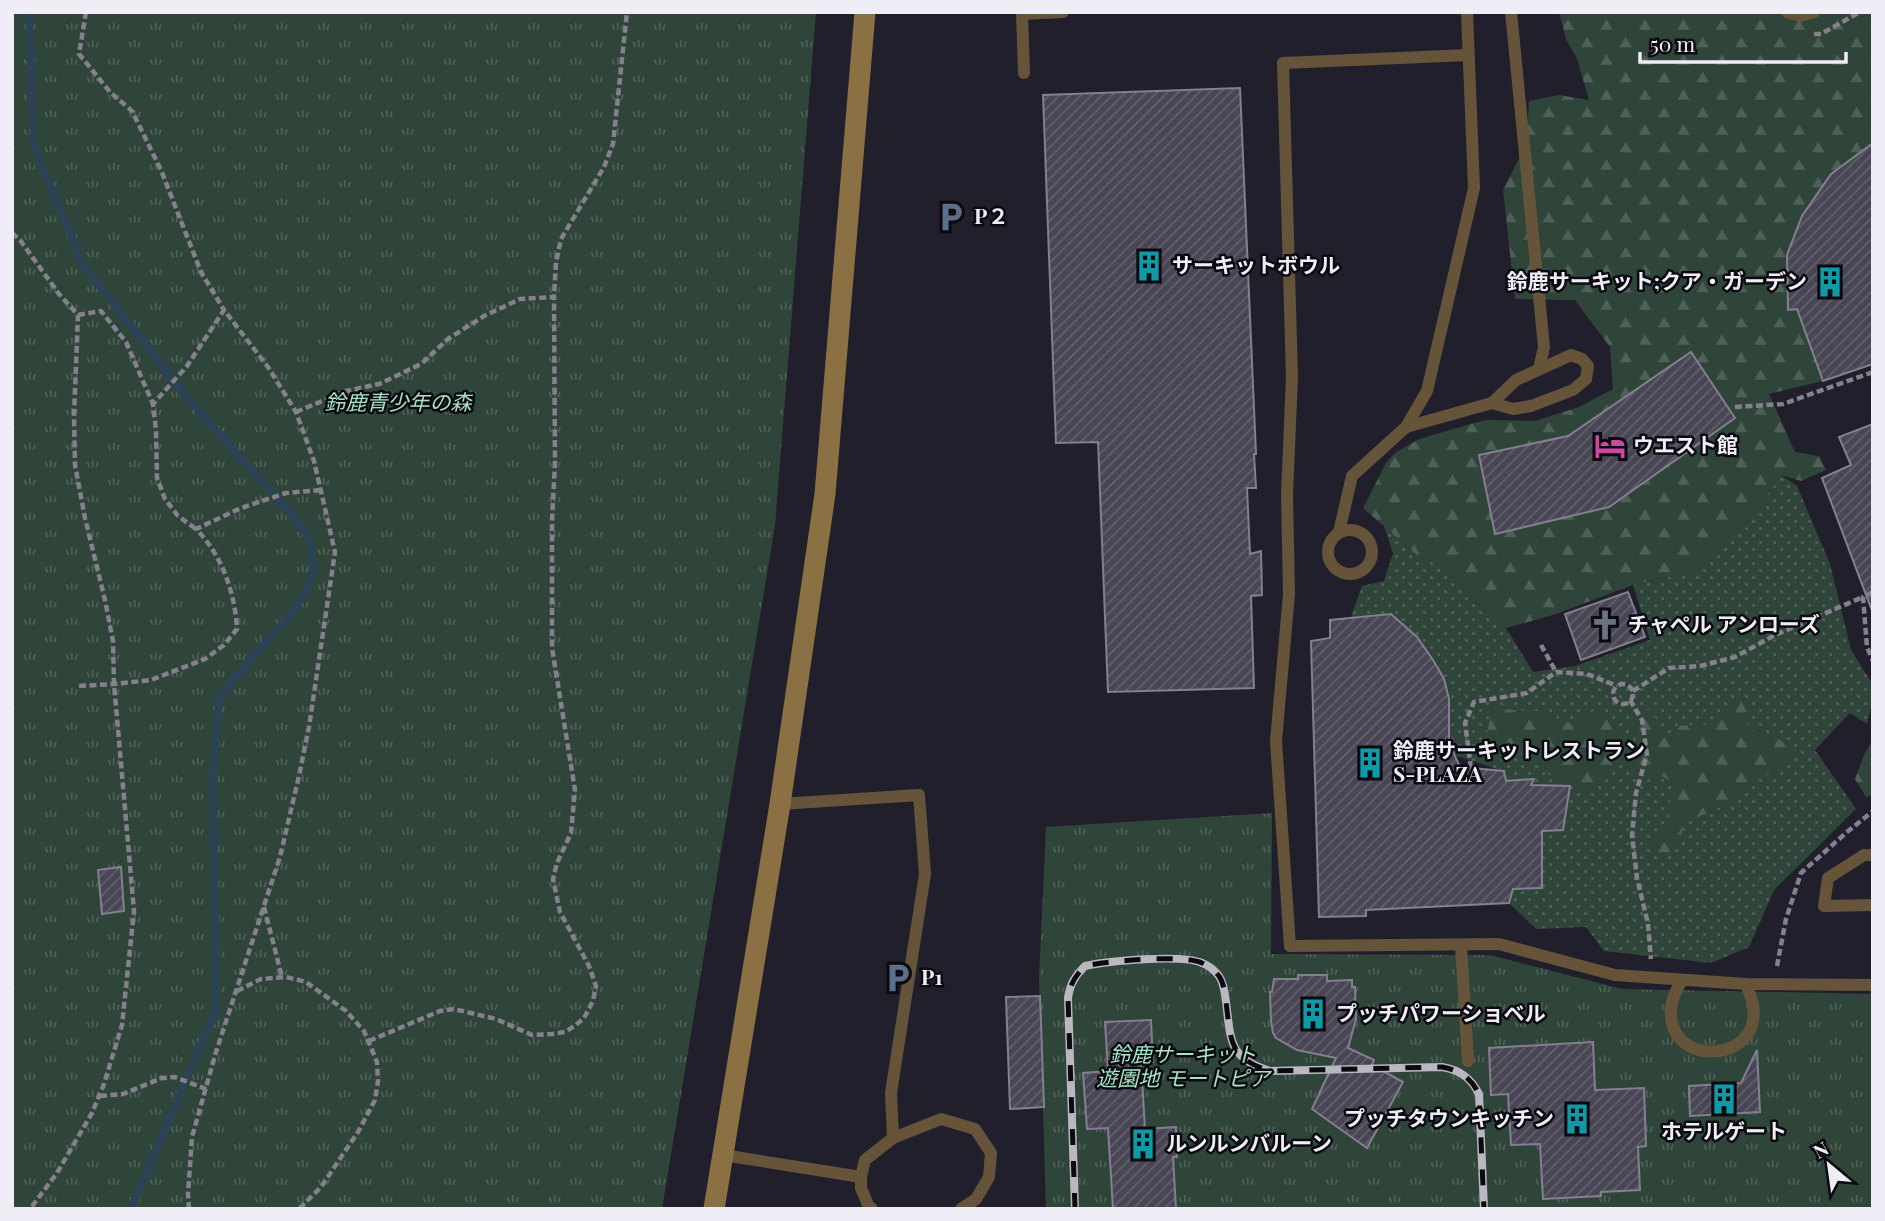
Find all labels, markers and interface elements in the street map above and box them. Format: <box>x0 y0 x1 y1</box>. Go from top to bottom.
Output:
scale bar <box>1640 21 1846 65</box>
text: 50 m <box>1650 29 1696 57</box>
parking icon: P２ <box>934 200 968 234</box>
place label: P２ <box>974 201 1008 229</box>
building icon: サーキットボウル <box>1132 249 1166 283</box>
place label: サーキットボウル <box>1172 250 1340 278</box>
building icon: 鈴鹿サーキット;クア・ガーデン <box>1813 265 1847 299</box>
place label: 鈴鹿サーキット;クア・ガーデン <box>1507 266 1807 294</box>
park label: 鈴鹿青少年の森 <box>325 387 473 415</box>
hotel icon: ウエスト館 <box>1593 429 1627 463</box>
place label: ウエスト館 <box>1633 430 1738 458</box>
church icon: チャペル アンローズ <box>1588 608 1622 642</box>
place label: チャペル アンローズ <box>1628 609 1820 637</box>
place label: 鈴鹿サーキットレストラン S-PLAZA <box>1393 735 1645 787</box>
building icon: 鈴鹿サーキットレストラン S-PLAZA <box>1353 746 1387 780</box>
parking icon: P1 <box>881 961 915 995</box>
place label: P1 <box>921 962 943 990</box>
building icon: プッチパワーショベル <box>1296 997 1330 1031</box>
place label: プッチパワーショベル <box>1336 998 1546 1026</box>
park label: 鈴鹿サーキット 遊園地 モートピア <box>1096 1039 1273 1091</box>
building icon: ホテルゲート <box>1707 1082 1741 1116</box>
building icon: プッチタウンキッチン <box>1560 1102 1594 1136</box>
place label: プッチタウンキッチン <box>1344 1103 1554 1131</box>
place label: ホテルゲート <box>1661 1116 1787 1144</box>
building icon: ルンルンバルーン <box>1126 1127 1160 1161</box>
place label: ルンルンバルーン <box>1166 1128 1332 1156</box>
north arrow <box>1794 1130 1864 1200</box>
text: N <box>1808 1134 1833 1164</box>

